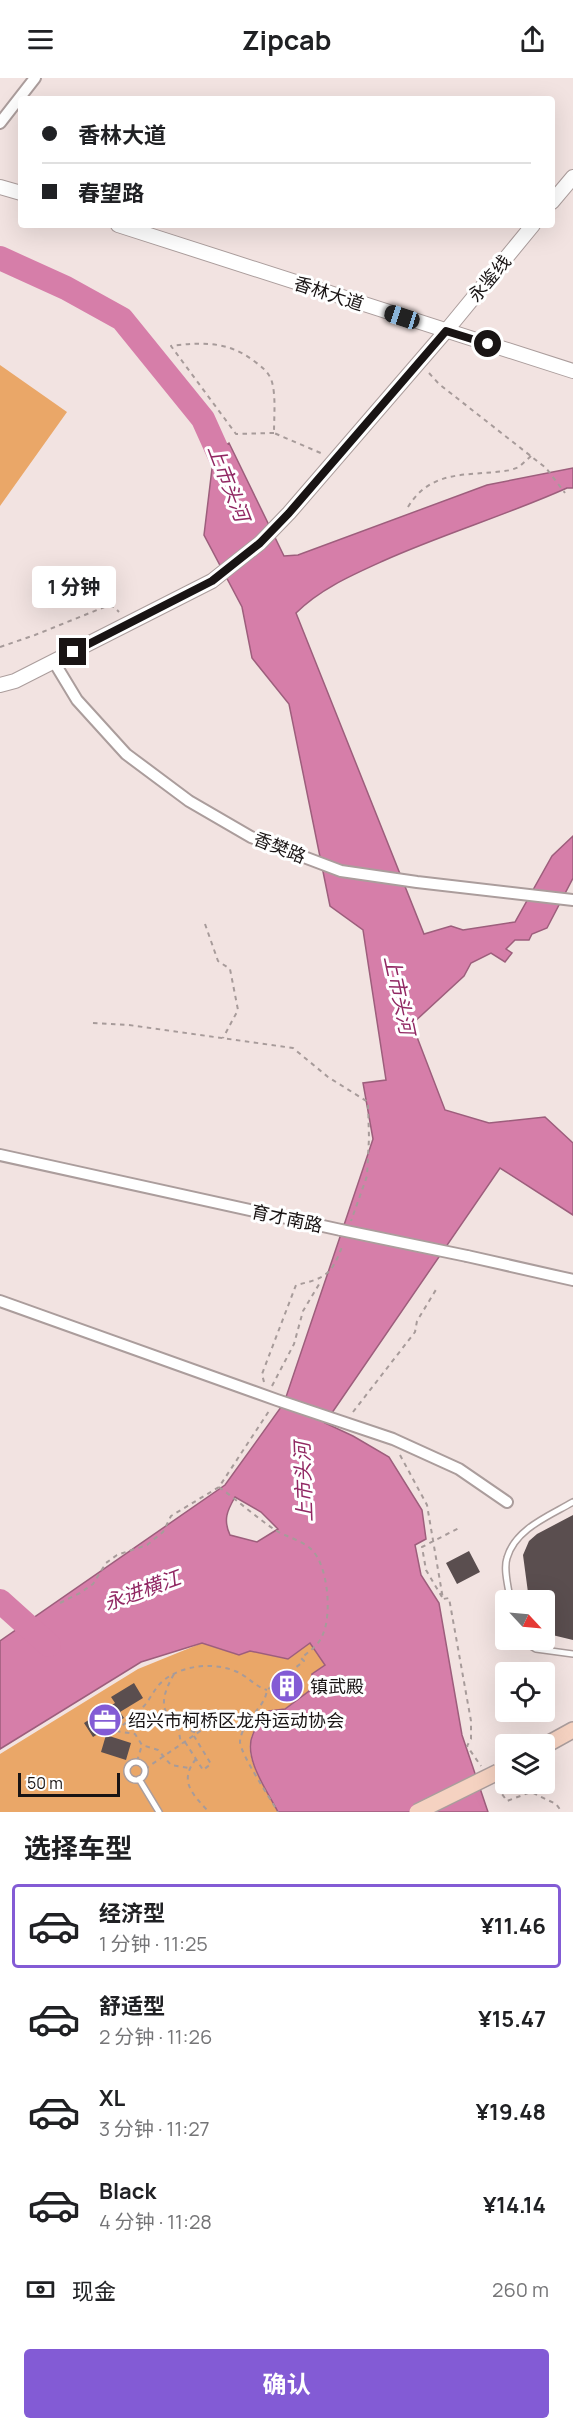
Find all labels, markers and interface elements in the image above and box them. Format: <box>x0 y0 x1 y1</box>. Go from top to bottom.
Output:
text: Zipcab <box>242 21 331 58</box>
icon: menu <box>24 23 57 56</box>
icon: share <box>516 23 549 56</box>
text: 香林大道 <box>78 120 166 150</box>
text: 春望路 <box>78 178 144 208</box>
street label: 永鉴线 <box>462 250 516 306</box>
street label: 香林大道 <box>291 270 367 316</box>
car <box>382 303 422 331</box>
route start <box>474 330 501 357</box>
water label: 上市头河 <box>202 441 257 529</box>
callout: 1 分钟 <box>31 565 115 607</box>
text: 1 分钟 <box>48 573 100 600</box>
route end <box>59 638 86 665</box>
street label: 香樊路 <box>250 826 310 868</box>
water label: 上市头河 <box>378 953 422 1041</box>
street label: 育才南路 <box>249 1199 325 1237</box>
water label: 上市头河 <box>288 1438 318 1522</box>
water label: 永进横江 <box>100 1563 186 1616</box>
north arrow <box>495 1590 555 1650</box>
map controls <box>495 1590 555 1794</box>
button: locate <box>495 1662 555 1722</box>
building icon: 镇武殿 <box>269 1668 305 1704</box>
place label: 镇武殿 <box>310 1674 364 1698</box>
office icon: 绍兴市柯桥区龙舟运动协会 <box>87 1702 123 1738</box>
place label: 绍兴市柯桥区龙舟运动协会 <box>128 1708 344 1732</box>
button: layers <box>495 1734 555 1794</box>
scale bar <box>18 1770 120 1798</box>
text: 50 m <box>27 1772 63 1794</box>
text: 选择车型 <box>24 1829 132 1866</box>
text: 经济型 <box>99 1898 165 1928</box>
icon: car <box>27 1899 81 1953</box>
text: ¥11.46 <box>480 1911 546 1941</box>
text: 1 分钟 · 11:25 <box>99 1930 208 1957</box>
text: 舒适型 <box>99 1991 165 2021</box>
icon: car <box>27 1992 81 2046</box>
text: ¥15.47 <box>478 2004 546 2034</box>
text: 2 分钟 · 11:26 <box>99 2023 212 2050</box>
text: XL <box>99 2083 125 2113</box>
icon: car <box>27 2085 81 2139</box>
text: ¥19.48 <box>476 2097 546 2127</box>
text: 3 分钟 · 11:27 <box>99 2115 210 2142</box>
text: Black <box>99 2176 156 2206</box>
icon: car <box>27 2178 81 2232</box>
text: ¥14.14 <box>483 2190 546 2220</box>
text: 4 分钟 · 11:28 <box>99 2208 212 2235</box>
icon: cash <box>24 2273 57 2306</box>
text: 现金 <box>72 2276 116 2306</box>
text: 260 m <box>492 2276 549 2303</box>
button: 确认 <box>24 2349 549 2418</box>

